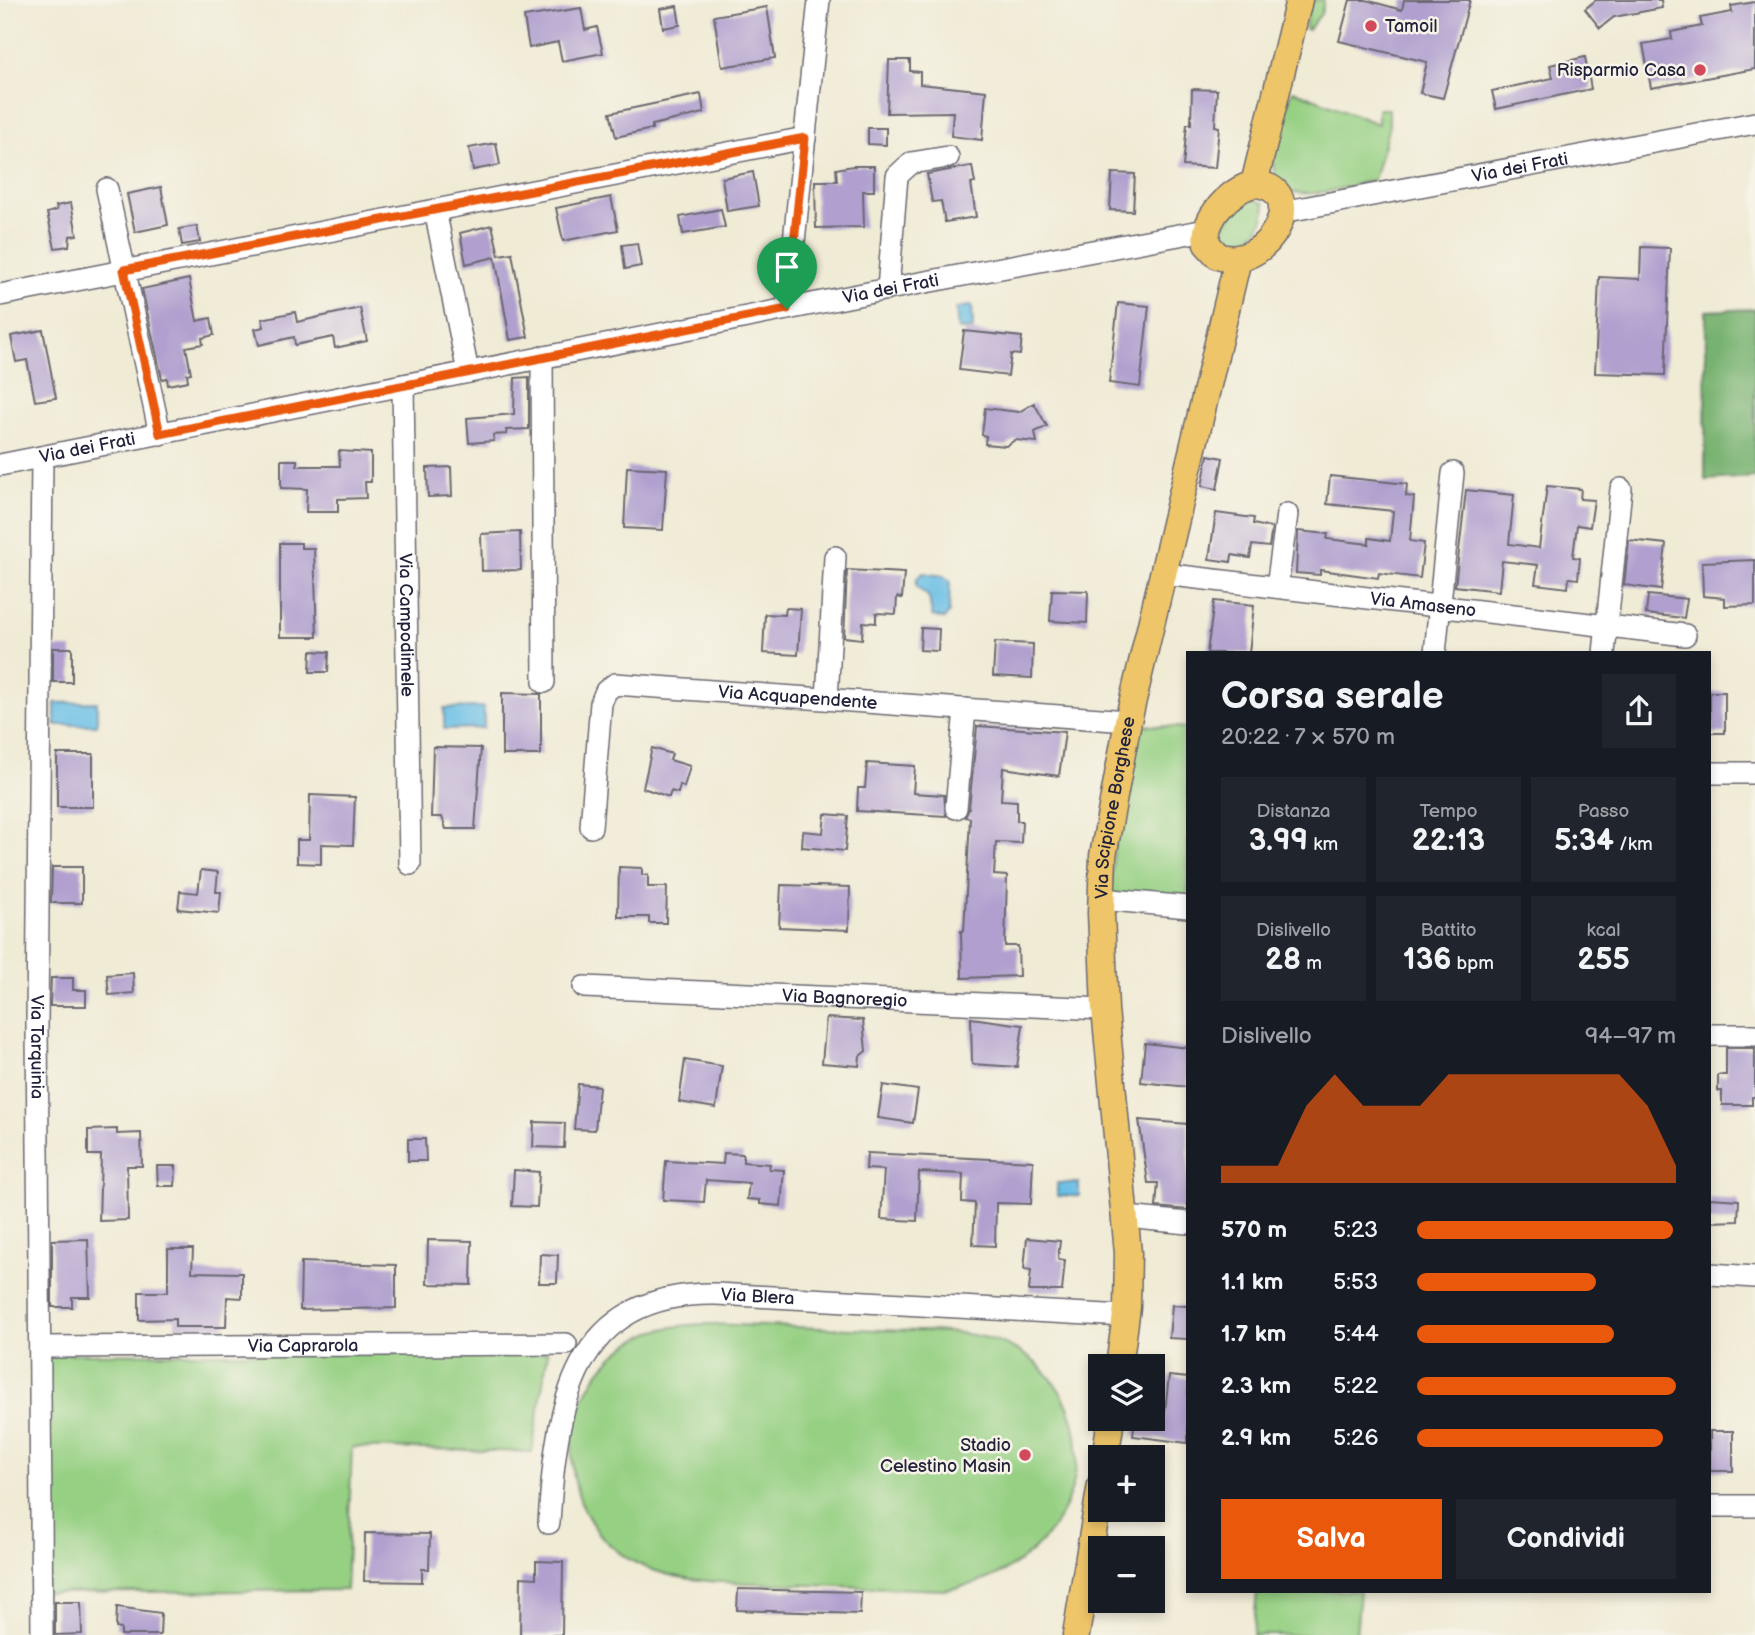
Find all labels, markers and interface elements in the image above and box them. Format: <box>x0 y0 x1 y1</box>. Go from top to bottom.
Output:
place label: Tamoil <box>1385 16 1437 37</box>
marker: Tamoil <box>1363 18 1379 34</box>
place label: Risparmio Casa <box>1557 60 1686 81</box>
marker: Risparmio Casa <box>1692 62 1708 78</box>
street label: Via dei Frati <box>1470 148 1570 187</box>
pin <box>757 237 817 309</box>
icon: arrive <box>768 248 806 286</box>
street label: Via dei Frati <box>841 270 941 309</box>
street label: Via dei Frati <box>38 428 137 468</box>
street label: Via Campodimele <box>394 553 418 697</box>
street label: Via Amaseno <box>1369 588 1477 622</box>
text: Corsa serale <box>1221 674 1444 719</box>
button: share <box>1602 674 1676 748</box>
street label: Via Acquapendente <box>717 681 878 714</box>
street label: Via Scipione Borghese <box>1091 715 1140 899</box>
text: 20:22 · 7 × 570 m <box>1221 723 1395 751</box>
text: Distanza <box>1256 800 1331 823</box>
text: Tempo <box>1419 800 1478 823</box>
text: Passo <box>1578 800 1629 823</box>
text: 3.99 <box>1249 823 1308 859</box>
text: 22:13 <box>1412 823 1485 859</box>
text: 5:34 <box>1554 823 1614 859</box>
text: km <box>1308 833 1338 856</box>
text: /km <box>1614 833 1653 856</box>
text: Dislivello <box>1256 919 1331 942</box>
text: Battito <box>1421 919 1476 942</box>
text: kcal <box>1586 919 1621 942</box>
text: 28 <box>1265 942 1301 978</box>
text: 136 <box>1403 942 1451 978</box>
text: 255 <box>1577 942 1630 978</box>
text: m <box>1301 952 1322 975</box>
text: bpm <box>1451 952 1494 975</box>
street label: Via Bagnoregio <box>782 985 908 1012</box>
street label: Via Tarquinia <box>26 995 48 1099</box>
text: Dislivello <box>1221 1022 1312 1050</box>
text: 94–97 m <box>1585 1022 1676 1050</box>
text: 570 m <box>1221 1216 1287 1244</box>
text: 5:23 <box>1333 1216 1378 1244</box>
text: 1.1 km <box>1221 1268 1283 1296</box>
text: 5:53 <box>1333 1268 1378 1296</box>
street label: Via Blera <box>720 1284 795 1309</box>
text: 1.7 km <box>1221 1320 1286 1348</box>
text: 5:44 <box>1333 1320 1379 1348</box>
street label: Via Caprarola <box>248 1335 358 1357</box>
map controls <box>1088 1354 1165 1613</box>
button: layers <box>1088 1354 1165 1431</box>
text: 2.3 km <box>1221 1372 1291 1400</box>
text: 5:22 <box>1333 1372 1378 1400</box>
text: 2.9 km <box>1221 1424 1291 1452</box>
text: 5:26 <box>1333 1424 1378 1452</box>
place label: Stadio Celestino Masin <box>880 1435 1011 1477</box>
button: + <box>1088 1445 1165 1522</box>
marker: Stadio Celestino Masin <box>1017 1447 1033 1463</box>
button: Salva <box>1221 1499 1442 1579</box>
button: Condividi <box>1456 1499 1676 1579</box>
button: − <box>1088 1536 1165 1613</box>

